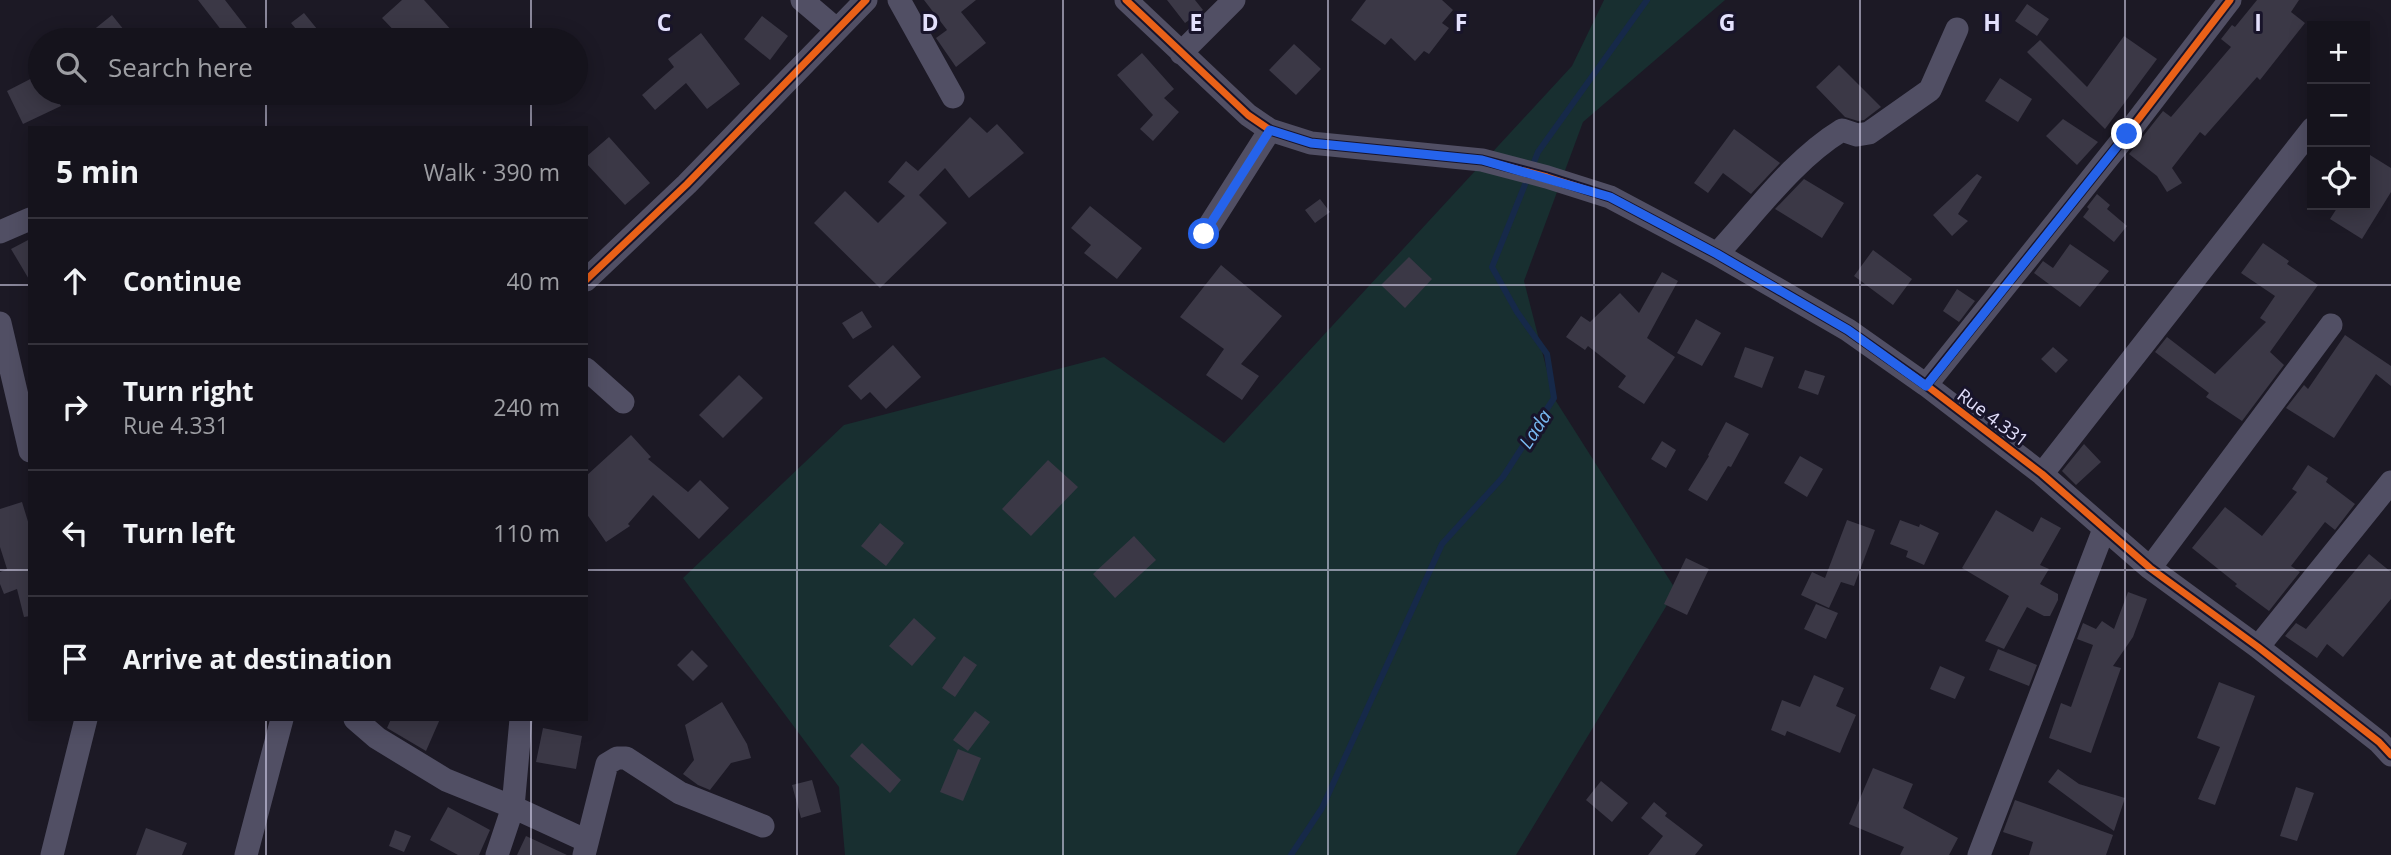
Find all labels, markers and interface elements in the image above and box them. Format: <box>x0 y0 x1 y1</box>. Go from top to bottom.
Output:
text: C <box>657 6 671 38</box>
text: D <box>921 6 939 38</box>
text: E <box>1190 6 1202 38</box>
text: F <box>1455 6 1467 38</box>
text: G <box>1719 6 1735 38</box>
text: H <box>1983 6 2001 38</box>
text: I <box>2254 6 2262 38</box>
map controls <box>2307 21 2370 210</box>
button: + <box>2307 21 2370 84</box>
search box <box>28 28 588 105</box>
icon: search <box>52 48 90 86</box>
text: Search here <box>108 49 253 85</box>
button: − <box>2307 84 2370 147</box>
route end <box>2111 118 2142 149</box>
button: locate <box>2307 147 2370 210</box>
text: 5 min <box>56 151 139 192</box>
text: Walk · 390 m <box>423 156 560 188</box>
route start <box>1188 218 1219 249</box>
icon: ahead <box>56 262 94 300</box>
text: Continue <box>123 263 242 299</box>
text: 40 m <box>506 265 560 297</box>
text: Turn right <box>123 373 254 409</box>
street label: Rue 4.331 <box>1953 382 2033 452</box>
icon: right <box>56 388 94 426</box>
text: 240 m <box>493 391 560 423</box>
water label: Lada <box>1513 404 1557 454</box>
text: Rue 4.331 <box>123 409 229 441</box>
icon: left <box>56 514 94 552</box>
text: Turn left <box>123 515 235 551</box>
text: 110 m <box>493 517 560 549</box>
icon: arrive <box>56 640 94 678</box>
text: Arrive at destination <box>123 641 392 677</box>

